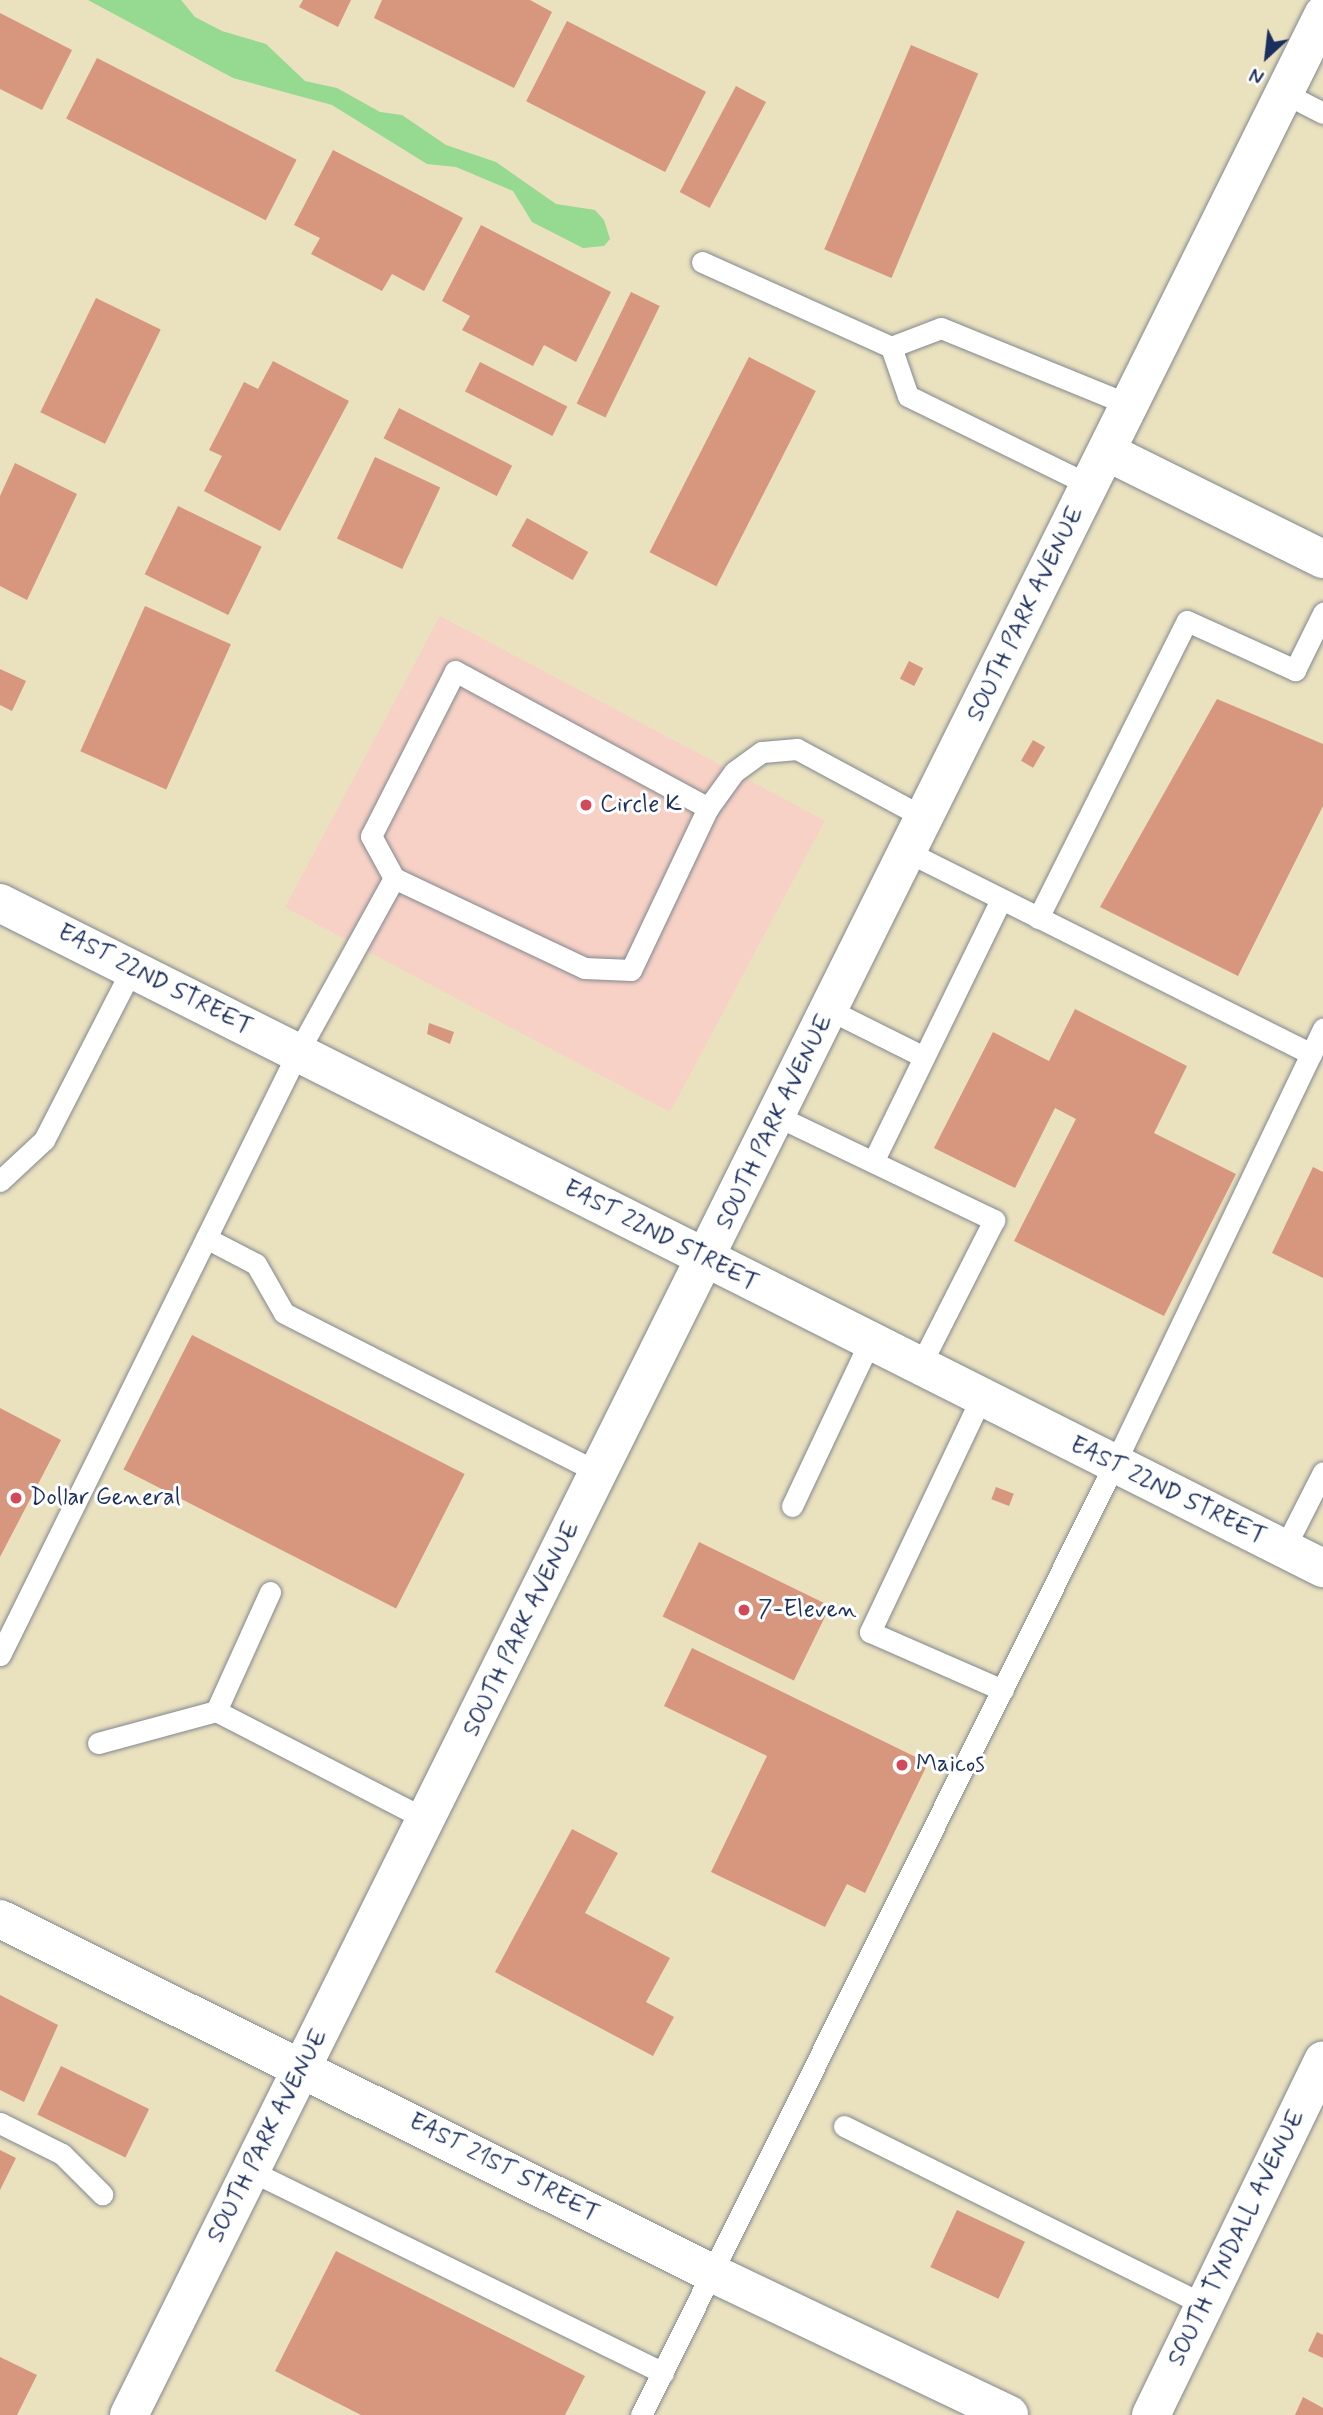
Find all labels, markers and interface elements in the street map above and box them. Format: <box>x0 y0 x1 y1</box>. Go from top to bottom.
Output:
north arrow <box>1232 21 1302 91</box>
text: N <box>1246 61 1269 89</box>
street label: SOUTH PARK AVENUE <box>961 502 1091 726</box>
place label: Circle K <box>600 791 683 819</box>
marker: Circle K <box>578 797 594 813</box>
street label: EAST 22ND STREET <box>52 918 258 1042</box>
street label: SOUTH PARK AVENUE <box>710 1010 840 1234</box>
street label: EAST 22ND STREET <box>558 1174 764 1298</box>
street label: EAST 22ND STREET <box>1064 1430 1272 1552</box>
place label: Dollar General <box>30 1484 179 1512</box>
marker: Dollar General <box>8 1490 24 1506</box>
street label: SOUTH PARK AVENUE <box>457 1517 587 1741</box>
place label: 7-Eleven <box>758 1596 857 1624</box>
marker: 7-Eleven <box>736 1602 752 1618</box>
place label: Maicos <box>916 1751 985 1779</box>
marker: Maicos <box>894 1757 910 1773</box>
street label: SOUTH PARK AVENUE <box>202 2024 334 2248</box>
street label: SOUTH TYNDALL AVENUE <box>1162 2105 1312 2371</box>
street label: EAST 21ST STREET <box>403 2107 605 2229</box>

